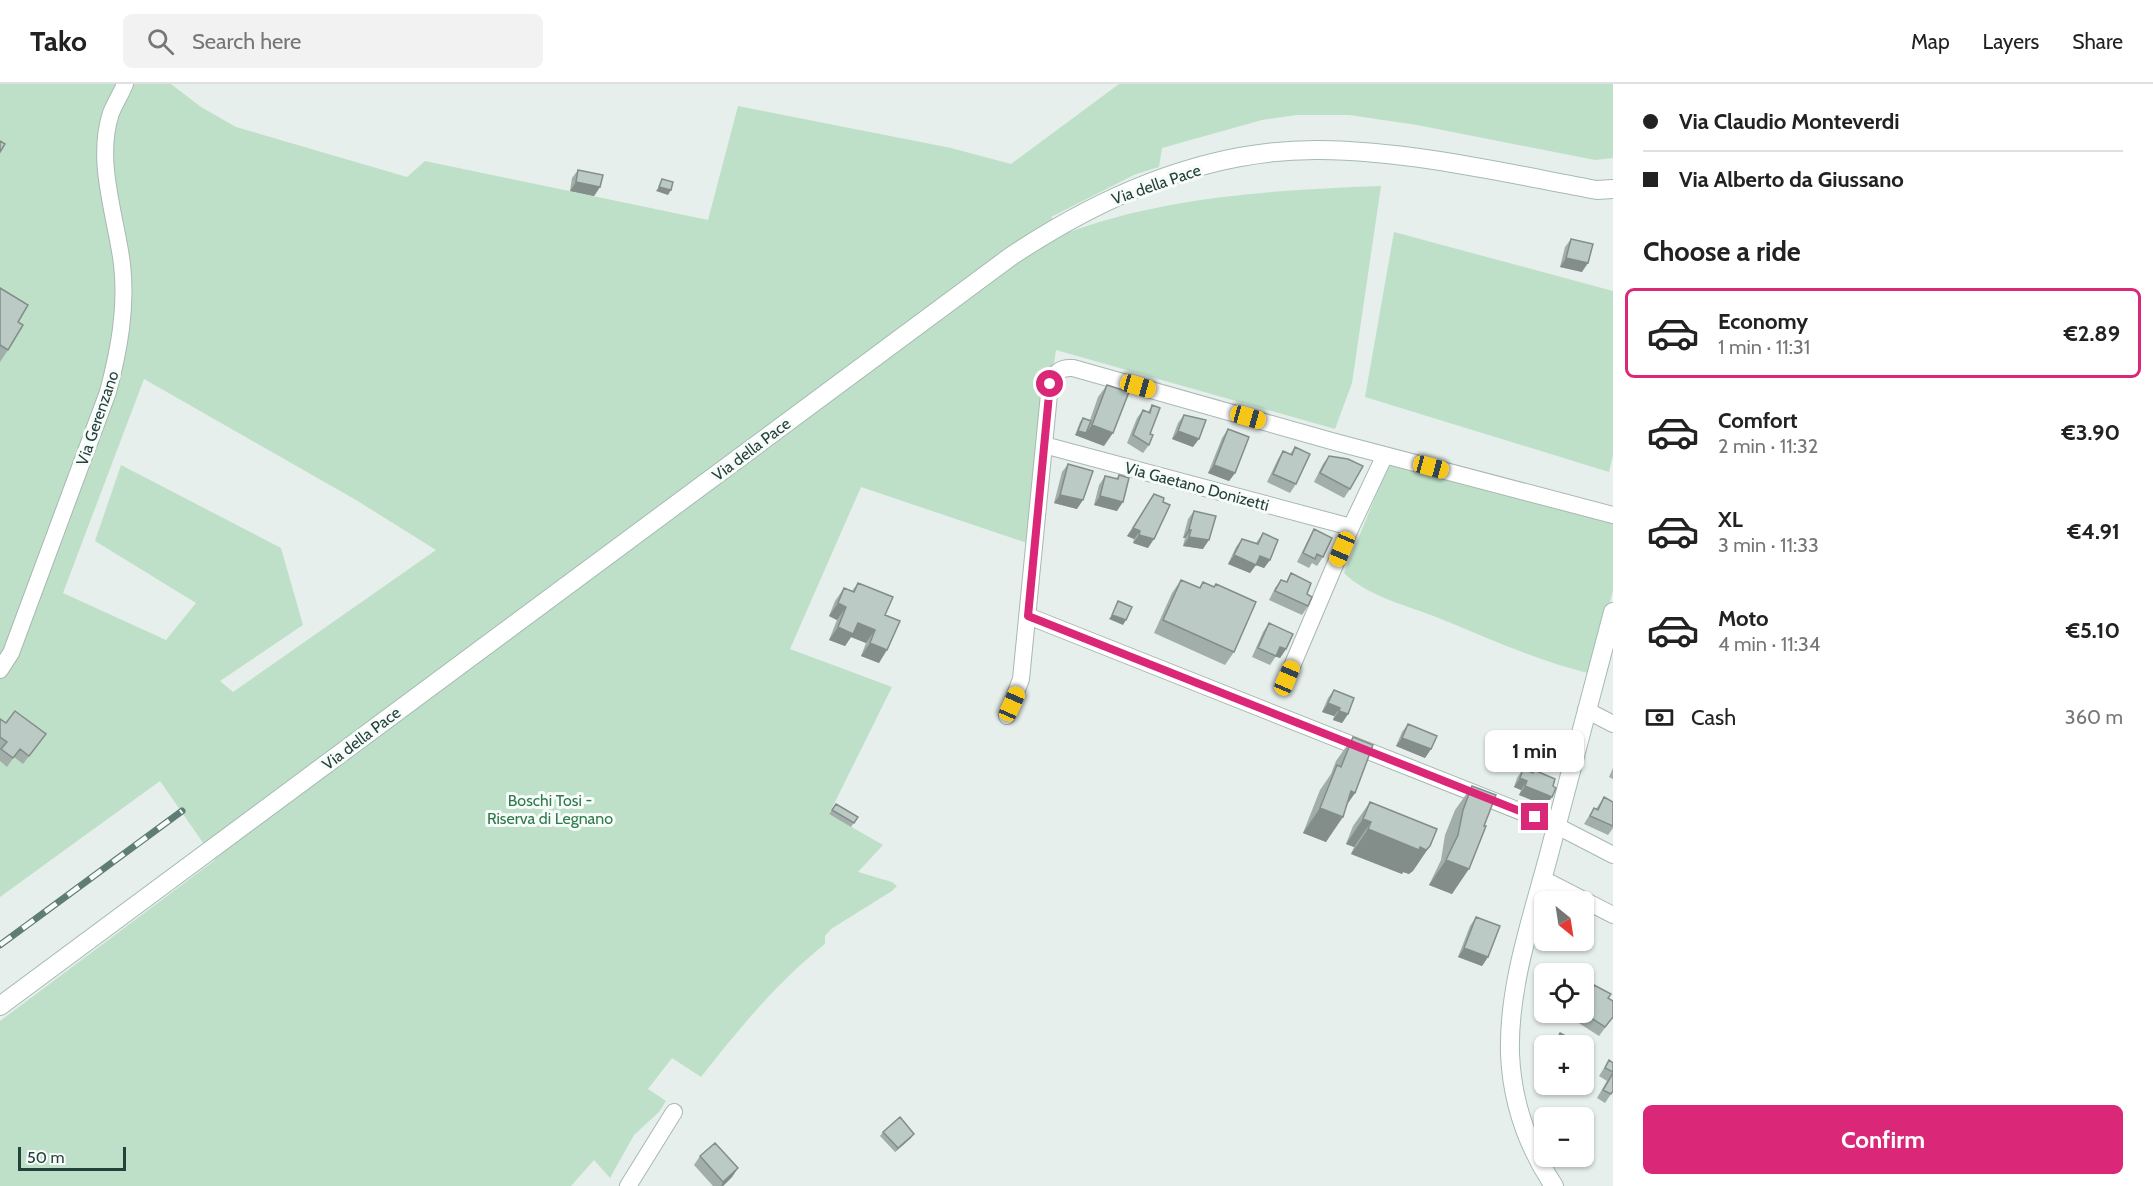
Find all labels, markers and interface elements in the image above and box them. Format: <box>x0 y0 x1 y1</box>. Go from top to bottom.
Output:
search box <box>123 14 543 68</box>
text: Tako <box>30 24 87 58</box>
icon: search <box>144 25 177 58</box>
text: Search here <box>192 28 301 55</box>
text: Map <box>1911 29 1950 54</box>
text: Layers <box>1983 29 2039 54</box>
text: Share <box>2072 29 2123 54</box>
text: Via Claudio Monteverdi <box>1679 108 1900 135</box>
street label: Via della Pace <box>1109 160 1203 209</box>
text: Via Alberto da Giussano <box>1679 166 1904 193</box>
text: Choose a ride <box>1643 235 1801 268</box>
icon: car <box>1646 306 1700 360</box>
text: Economy <box>1718 308 1808 335</box>
text: €2.89 <box>2064 320 2120 347</box>
text: 1 min · 11:31 <box>1718 335 1810 359</box>
street label: Via Gerenzano <box>72 368 123 468</box>
route start <box>1036 370 1063 397</box>
car <box>1118 372 1158 400</box>
car <box>1228 403 1268 431</box>
icon: car <box>1646 405 1700 459</box>
text: Comfort <box>1718 407 1797 434</box>
street label: Via della Pace <box>708 414 794 485</box>
text: €3.90 <box>2062 419 2120 446</box>
text: 2 min · 11:32 <box>1718 434 1818 458</box>
car <box>1411 454 1451 480</box>
street label: Via Gaetano Donizetti <box>1123 458 1271 515</box>
icon: car <box>1646 504 1700 558</box>
text: XL <box>1718 506 1743 533</box>
text: €4.91 <box>2067 518 2120 545</box>
car <box>1327 529 1357 569</box>
text: 3 min · 11:33 <box>1718 533 1819 557</box>
icon: car <box>1646 603 1700 657</box>
text: Moto <box>1718 605 1769 632</box>
text: €5.10 <box>2066 617 2120 644</box>
text: 4 min · 11:34 <box>1718 632 1820 656</box>
car <box>1272 658 1302 698</box>
car <box>996 684 1028 724</box>
icon: cash <box>1643 701 1676 734</box>
street label: Via della Pace <box>318 703 404 774</box>
text: Cash <box>1691 704 1736 731</box>
text: 360 m <box>2065 705 2123 729</box>
callout: 1 min <box>1486 730 1585 772</box>
text: 1 min <box>1512 739 1557 763</box>
park label: Boschi Tosi - Riserva di Legnano <box>487 791 613 828</box>
route end <box>1521 803 1548 830</box>
north arrow <box>1534 891 1594 951</box>
map controls <box>1534 891 1594 1167</box>
button: locate <box>1534 963 1594 1023</box>
button: + <box>1534 1035 1594 1095</box>
button: Confirm <box>1643 1105 2123 1174</box>
button: − <box>1534 1107 1594 1167</box>
scale bar <box>18 1144 126 1172</box>
text: 50 m <box>27 1148 64 1167</box>

